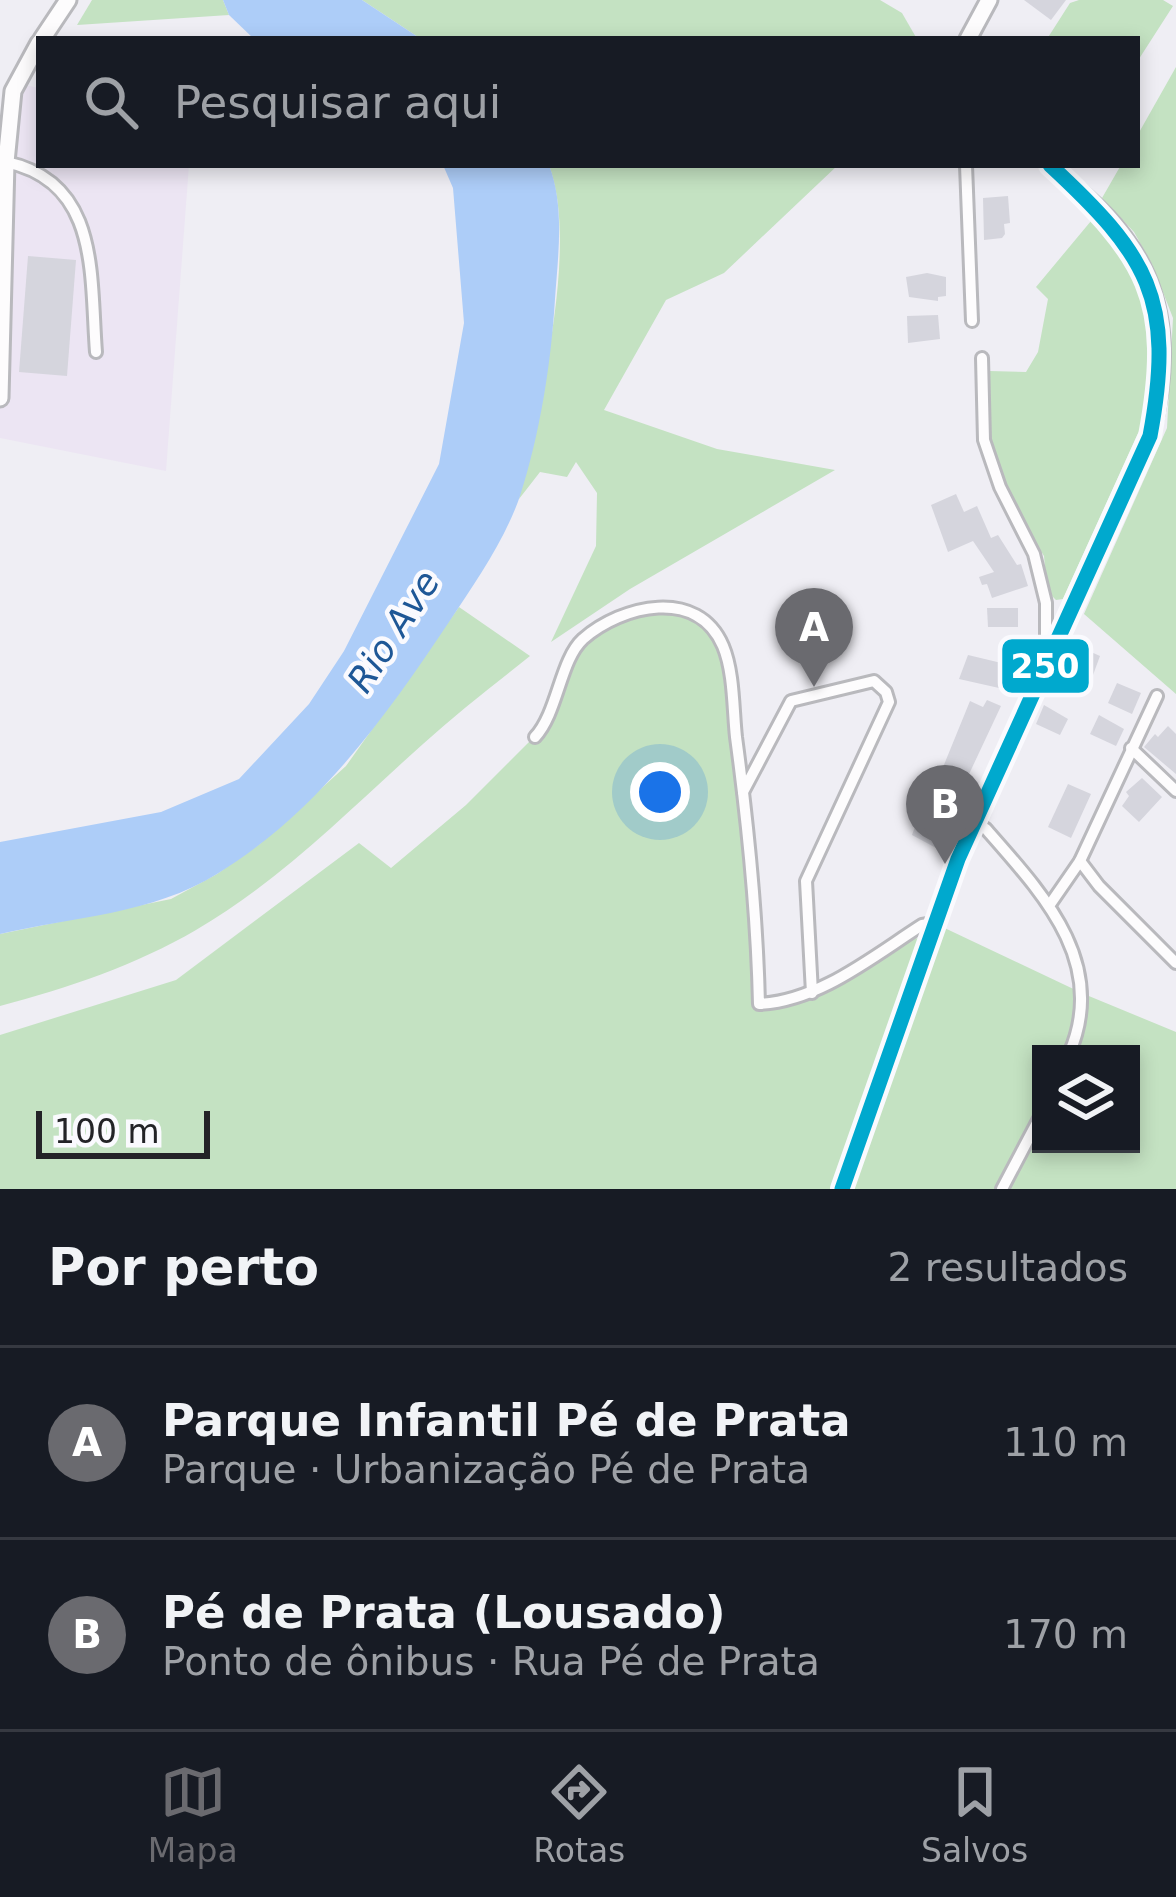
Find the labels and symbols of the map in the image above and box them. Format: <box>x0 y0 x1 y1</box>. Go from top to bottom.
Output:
water label: Rio Ave <box>339 563 448 700</box>
pin: A <box>775 588 853 687</box>
line badge: 250 <box>1000 637 1091 695</box>
text: 250 <box>1011 647 1079 686</box>
your location <box>630 762 690 822</box>
pin: B <box>906 765 984 864</box>
scale bar <box>36 1105 210 1158</box>

